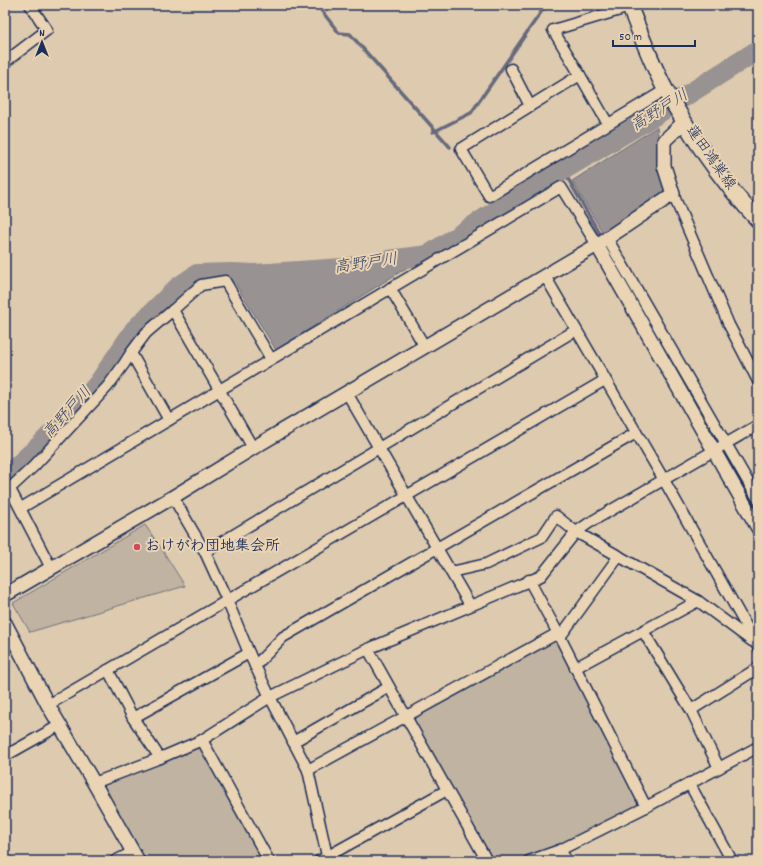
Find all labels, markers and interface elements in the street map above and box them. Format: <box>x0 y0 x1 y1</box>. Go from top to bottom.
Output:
north arrow <box>22 22 62 62</box>
scale bar <box>613 22 695 48</box>
text: N <box>39 26 45 42</box>
text: 50 m <box>619 29 642 46</box>
water label: 高野戸川 <box>627 84 693 138</box>
street label: 蓮田鴻巣線 <box>679 121 741 195</box>
water label: 高野戸川 <box>333 248 399 280</box>
water label: 高野戸川 <box>38 382 98 444</box>
place label: おけがわ団地集会所 <box>145 536 280 558</box>
marker: おけがわ団地集会所 <box>132 542 142 552</box>

